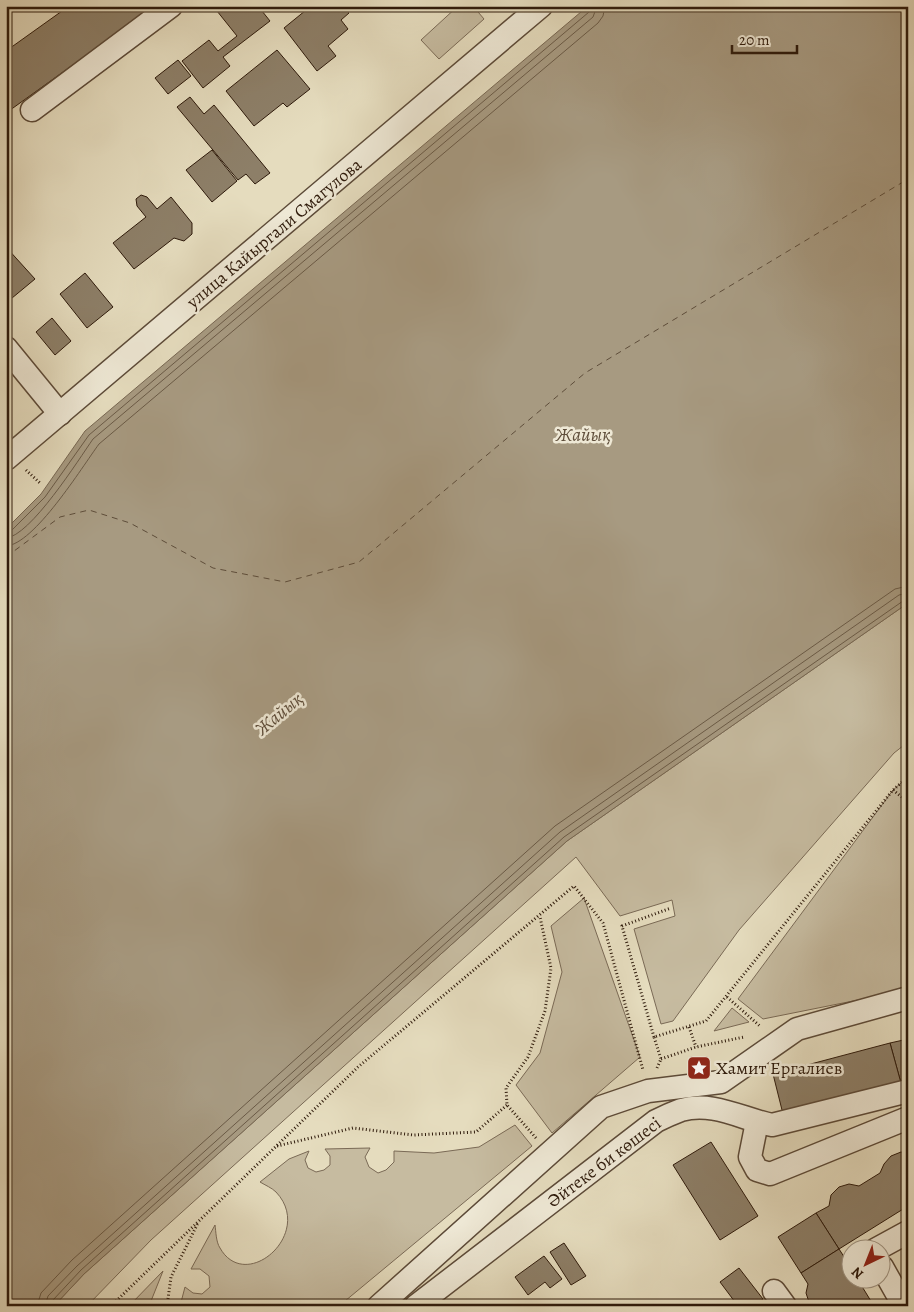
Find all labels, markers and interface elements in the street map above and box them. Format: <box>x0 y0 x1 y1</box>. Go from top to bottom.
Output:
scale bar <box>732 22 796 54</box>
text: 20 m <box>739 30 770 50</box>
street label: улица Кайыргали Смагулова <box>181 152 367 314</box>
water label: Жайық <box>554 422 611 448</box>
water label: Жайық <box>249 686 309 742</box>
place icon: Хамит Ергалиев <box>686 1055 712 1081</box>
place label: Хамит Ергалиев <box>716 1056 842 1080</box>
street label: Әйтеке би көшесі <box>542 1111 666 1213</box>
north arrow <box>842 1240 892 1290</box>
text: N <box>847 1263 868 1284</box>

